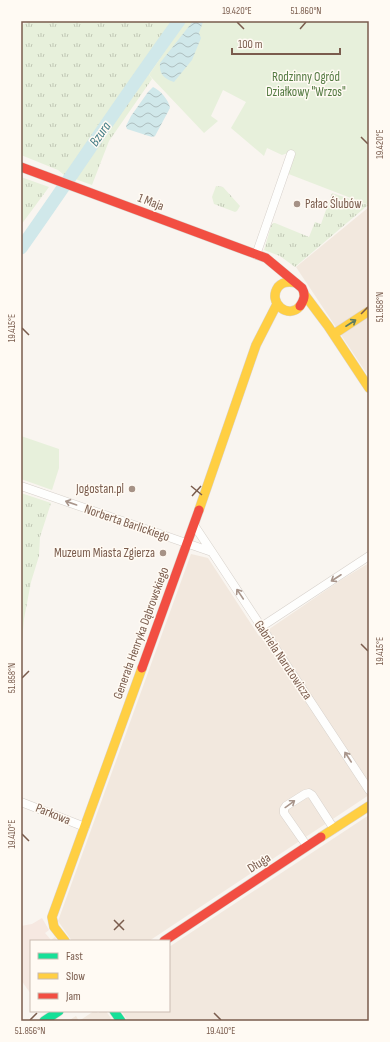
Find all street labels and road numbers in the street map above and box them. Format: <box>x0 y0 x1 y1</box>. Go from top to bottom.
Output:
street label: 1 Maja <box>136 190 166 214</box>
street label: Norberta Barlickiego <box>82 501 172 545</box>
street label: Generała Henryka Dąbrowskiego <box>110 565 172 701</box>
street label: Gabriela Narutowicza <box>251 617 315 703</box>
street label: Parkowa <box>33 800 73 828</box>
street label: Długa <box>244 850 274 876</box>

